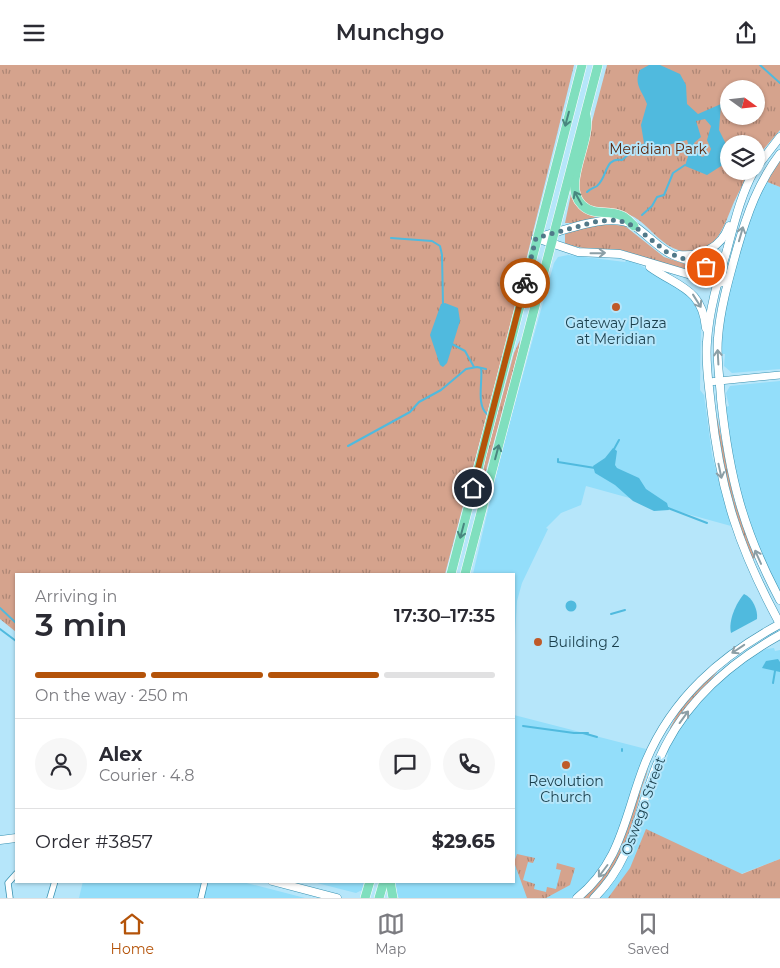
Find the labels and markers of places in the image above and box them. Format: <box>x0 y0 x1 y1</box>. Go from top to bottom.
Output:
pin <box>685 246 727 288</box>
marker: Gateway Plaza at Meridian <box>610 301 622 313</box>
place label: Gateway Plaza at Meridian <box>565 314 667 348</box>
pin <box>452 467 494 509</box>
place label: Building 2 <box>548 633 619 651</box>
marker: Building 2 <box>532 636 544 648</box>
marker: Revolution Church <box>560 759 572 771</box>
place label: Revolution Church <box>528 772 604 806</box>

